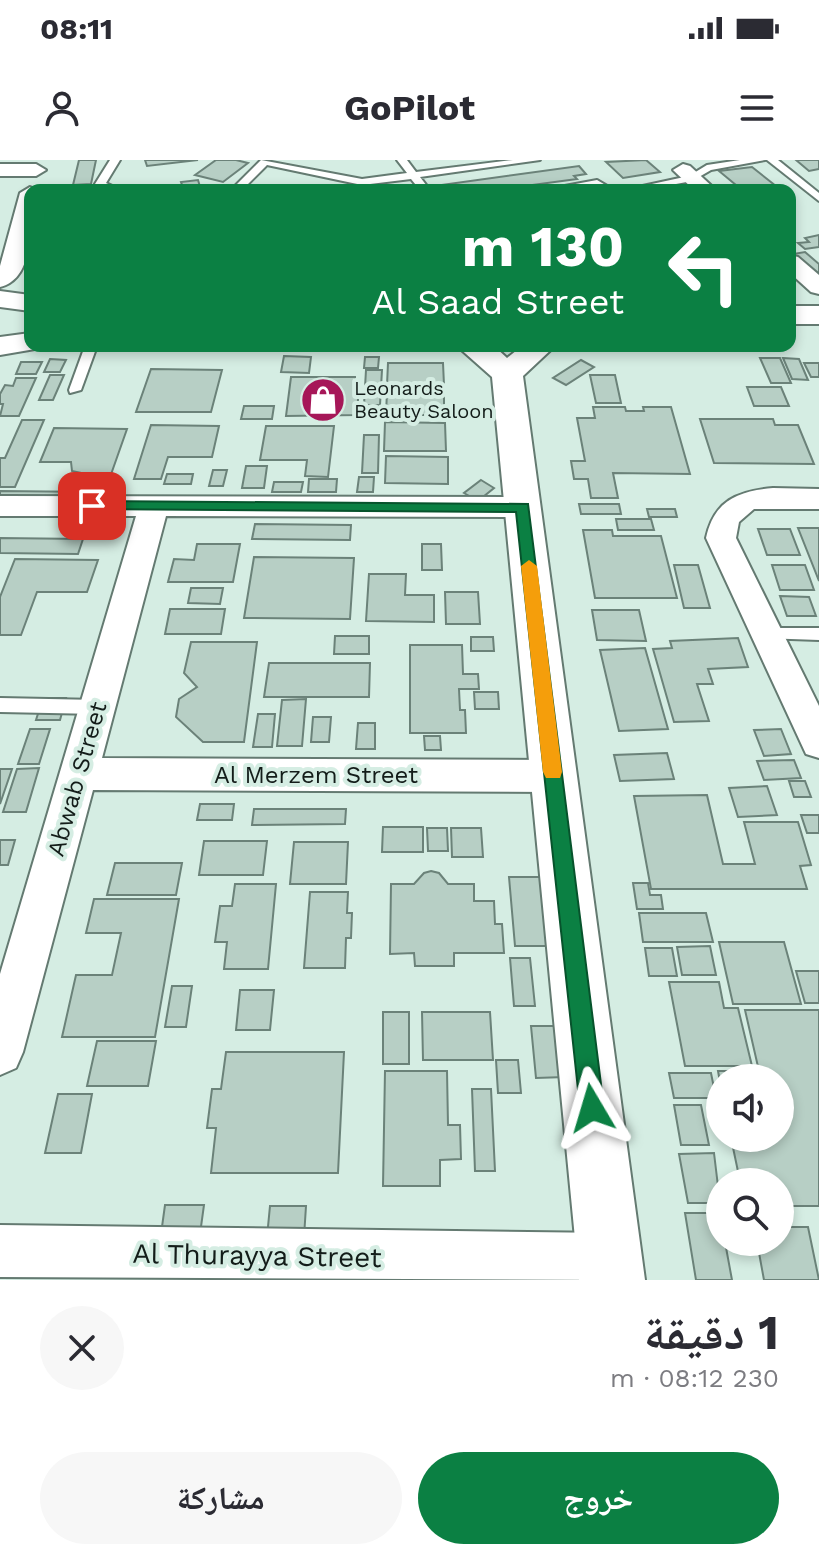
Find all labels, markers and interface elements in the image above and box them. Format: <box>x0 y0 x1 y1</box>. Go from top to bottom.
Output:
text: 08:11 <box>40 11 113 46</box>
icon: person <box>40 86 84 130</box>
icon: menu <box>735 86 779 130</box>
text: GoPilot <box>344 87 475 129</box>
text: 130 m <box>462 214 624 280</box>
icon: left <box>652 216 756 320</box>
text: Al Saad Street <box>372 281 624 323</box>
shop icon: Leonards Beauty Saloon <box>299 376 347 424</box>
place label: Leonards Beauty Saloon <box>354 376 494 423</box>
pin <box>58 472 126 540</box>
icon: arrive <box>70 484 114 528</box>
street label: Abwab Street <box>42 699 112 859</box>
street label: Al Merzem Street <box>214 761 418 789</box>
map controls <box>706 1064 794 1256</box>
button: sound <box>706 1064 794 1152</box>
position arrow <box>550 1066 634 1150</box>
button: search <box>706 1168 794 1256</box>
street label: Al Thurayya Street <box>132 1237 382 1274</box>
text: 1 دقيقة <box>644 1304 779 1361</box>
button: close <box>40 1306 124 1390</box>
text: 230 m · 08:12 <box>610 1363 779 1393</box>
button: مشاركة <box>40 1452 402 1544</box>
button: خروج <box>418 1452 779 1544</box>

